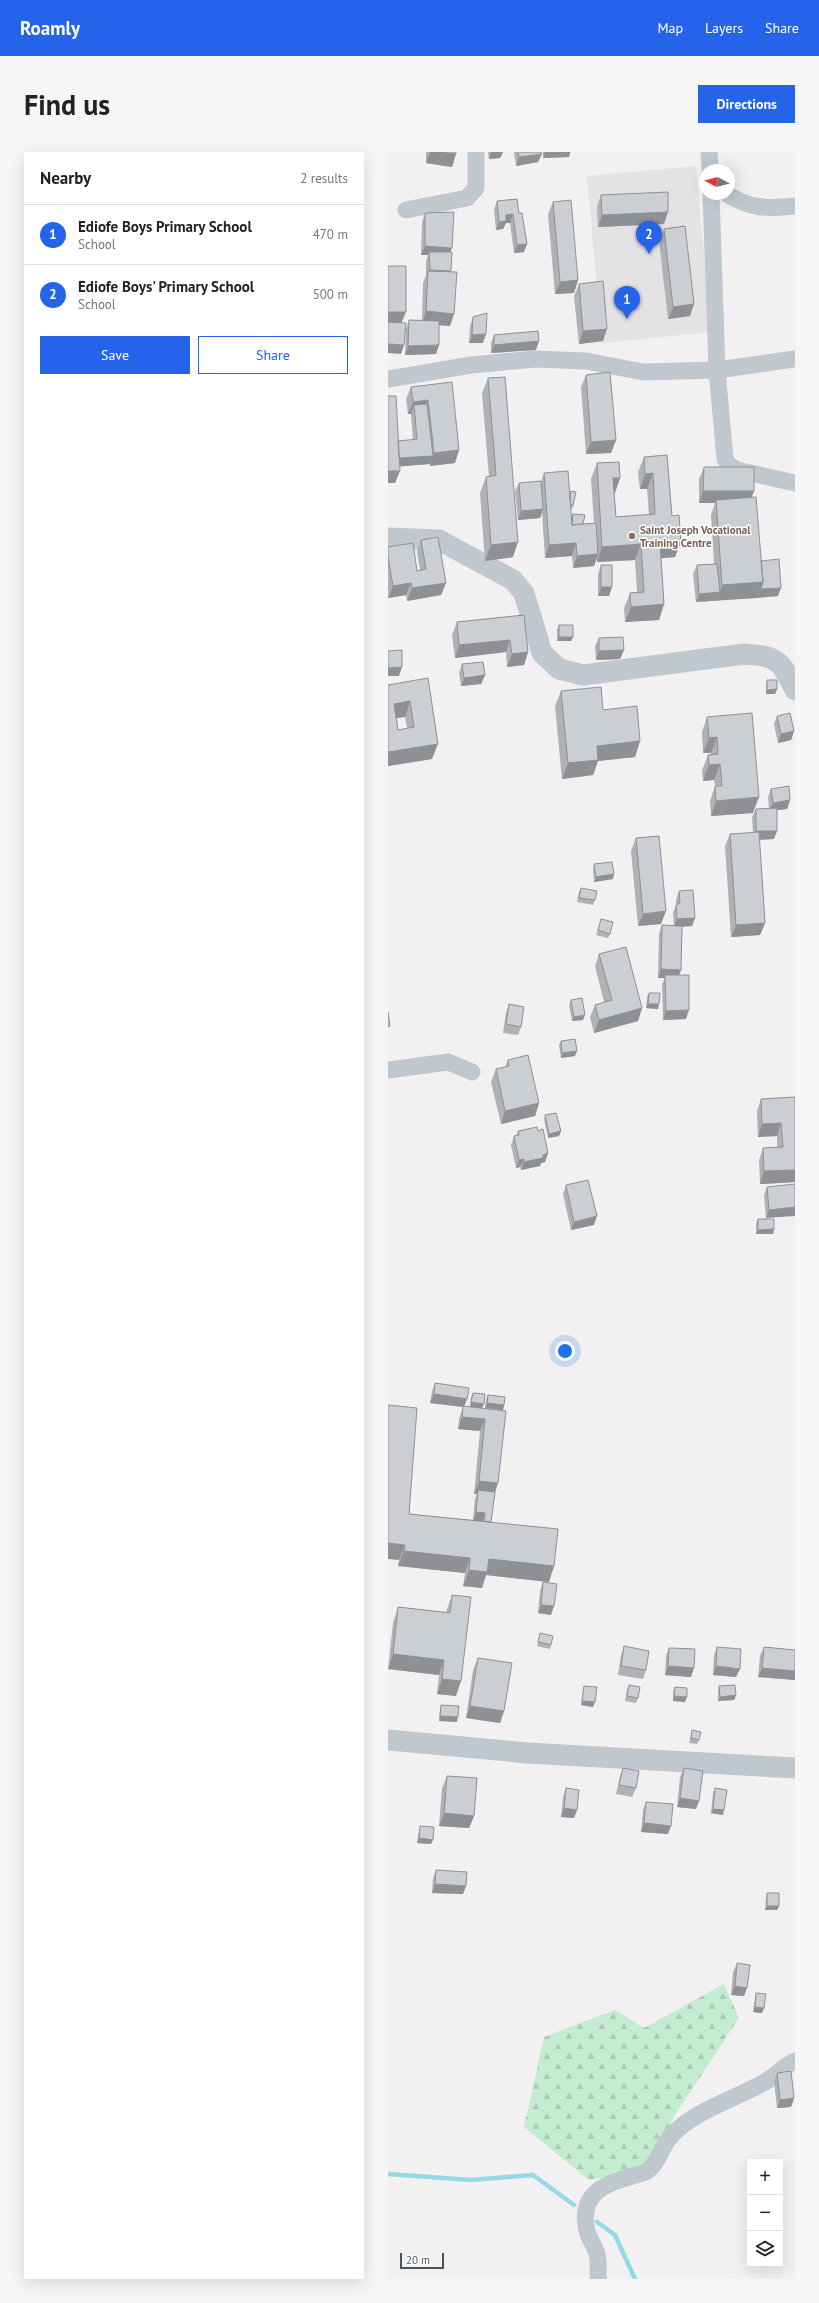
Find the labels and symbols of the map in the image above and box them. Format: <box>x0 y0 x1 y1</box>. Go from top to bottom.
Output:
north arrow <box>699 164 735 200</box>
pin: 2 <box>636 221 662 254</box>
pin: 1 <box>614 286 640 319</box>
place label: Saint Joseph Vocational Training Centre <box>640 523 751 550</box>
marker: Saint Joseph Vocational Training Centre <box>627 531 637 541</box>
your location <box>555 1341 575 1361</box>
scale bar <box>400 2251 444 2270</box>

